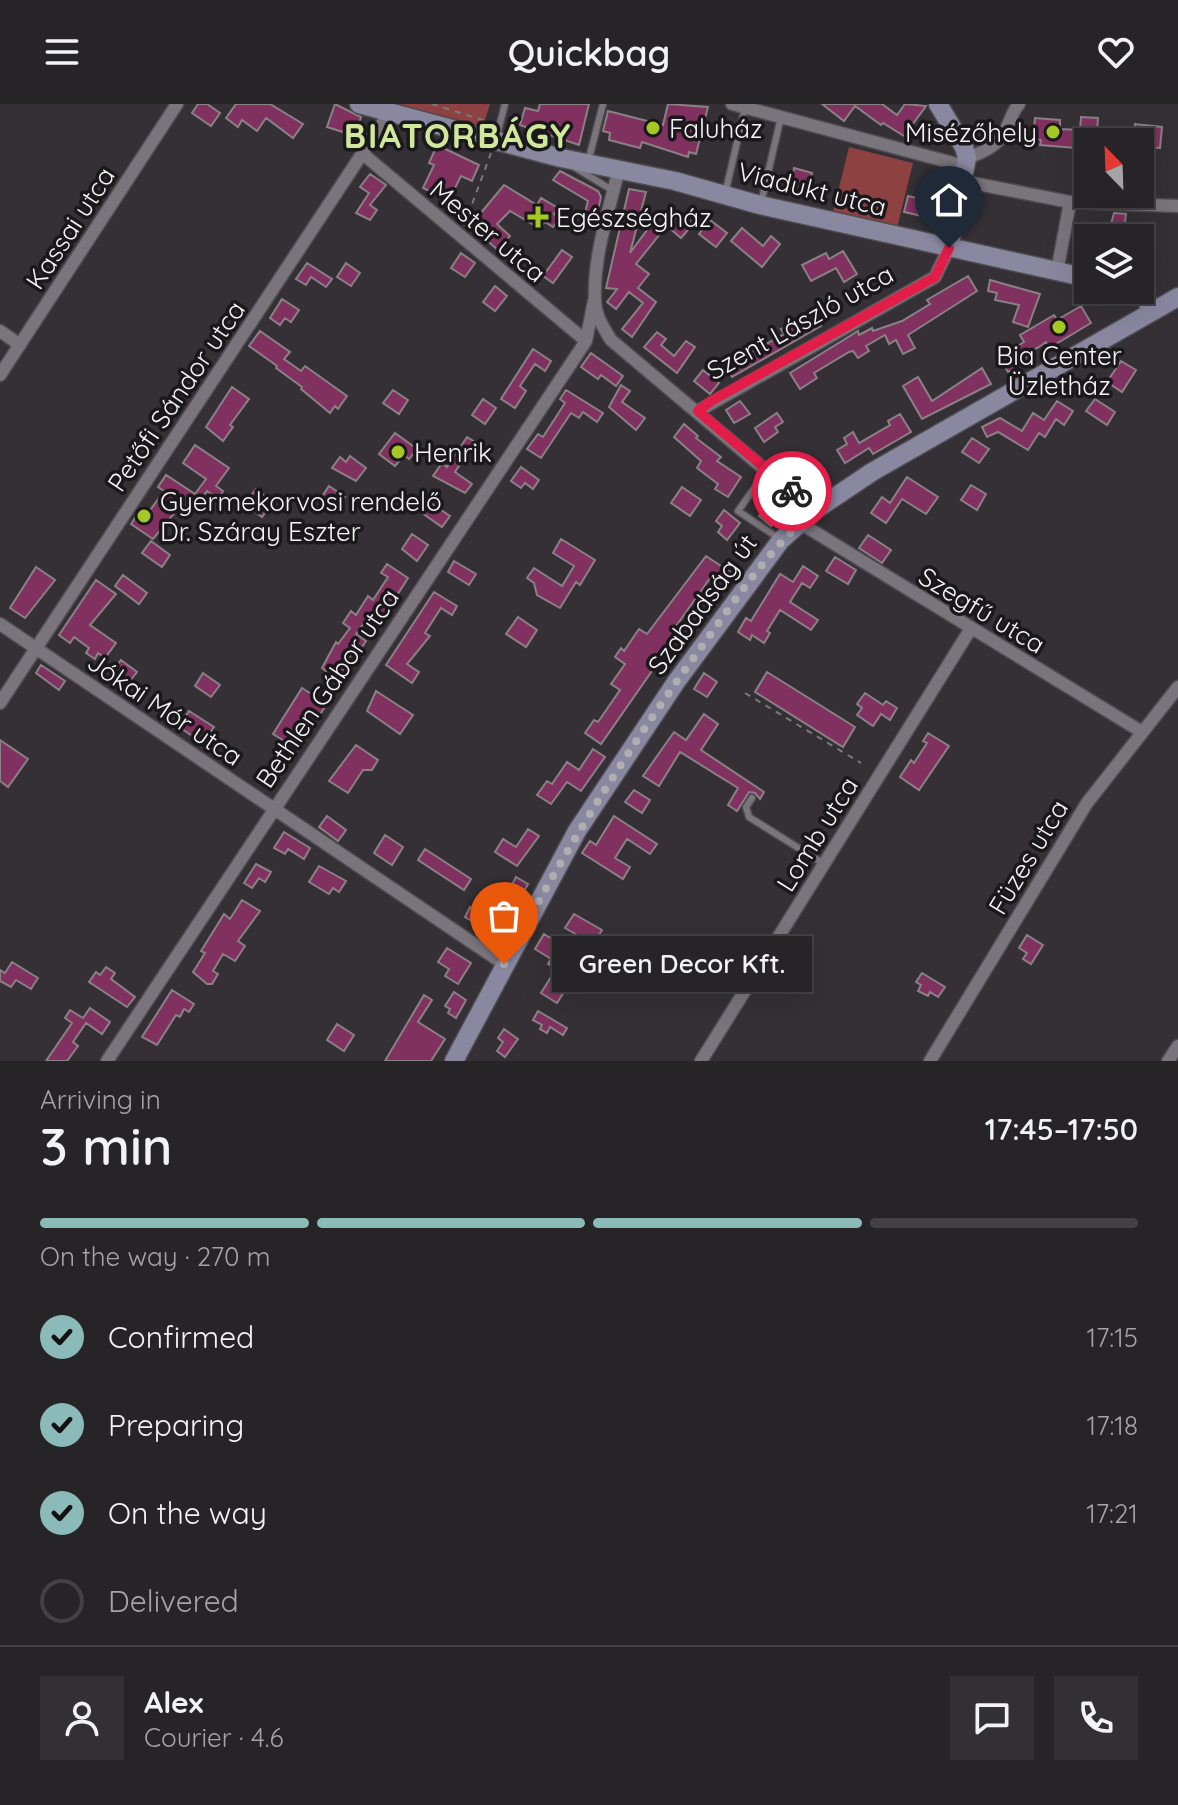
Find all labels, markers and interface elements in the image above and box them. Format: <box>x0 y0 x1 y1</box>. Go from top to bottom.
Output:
icon: menu <box>40 30 84 74</box>
text: Quickbag <box>508 30 670 75</box>
icon: heart <box>1094 30 1138 74</box>
place label: Faluház <box>669 112 763 145</box>
district label: BIATORBÁGY <box>344 114 572 157</box>
place label: Misézőhely <box>905 116 1037 149</box>
marker: Faluház <box>644 119 662 137</box>
marker: Misézőhely <box>1044 123 1062 141</box>
north arrow <box>1074 128 1154 208</box>
map controls <box>1074 128 1154 304</box>
street label: Viadukt utca <box>734 155 890 223</box>
street label: Kassai utca <box>18 161 122 295</box>
pin <box>915 166 983 248</box>
street label: Mester utca <box>423 173 553 289</box>
icon: home <box>927 178 971 222</box>
place label: Egészségház <box>556 201 712 234</box>
marker: Egészségház <box>527 206 549 228</box>
button: layers <box>1074 224 1154 304</box>
street label: Szent László utca <box>701 257 899 387</box>
street label: Petőfi Sándor utca <box>100 294 252 498</box>
marker: Bia Center Üzletház <box>1050 318 1068 336</box>
place label: Bia Center Üzletház <box>996 339 1122 402</box>
place label: Henrik <box>414 436 492 469</box>
marker: Henrik <box>389 443 407 461</box>
courier <box>752 451 832 531</box>
icon: bike <box>770 469 814 513</box>
place label: Gyermekorvosi rendelő Dr. Száray Eszter <box>160 485 442 548</box>
marker: Gyermekorvosi rendelő Dr. Száray Eszter <box>135 507 153 525</box>
street label: Szabadság út <box>640 527 764 681</box>
street label: Szegfű utca <box>913 559 1051 661</box>
street label: Bethlen Gábor utca <box>248 582 406 794</box>
street label: Jókai Mór utca <box>81 645 249 773</box>
street label: Lomb utca <box>769 771 865 897</box>
street label: Füzes utca <box>981 794 1075 920</box>
pin <box>470 882 538 964</box>
icon: bag <box>482 894 526 938</box>
callout: Green Decor Kft. <box>552 936 812 992</box>
text: Green Decor Kft. <box>579 947 785 980</box>
text: Arriving in <box>40 1083 161 1116</box>
text: 17:45–17:50 <box>985 1110 1138 1148</box>
text: 3 min <box>40 1113 173 1178</box>
text: On the way · 270 m <box>40 1240 270 1273</box>
icon: check <box>40 1315 84 1359</box>
text: Confirmed <box>108 1318 254 1356</box>
text: 17:15 <box>1086 1321 1138 1354</box>
icon: check <box>40 1403 84 1447</box>
text: Preparing <box>108 1406 244 1444</box>
text: 17:18 <box>1087 1409 1138 1442</box>
icon: check <box>40 1491 84 1535</box>
text: On the way <box>108 1494 267 1532</box>
text: 17:21 <box>1086 1497 1138 1530</box>
text: Delivered <box>108 1582 239 1620</box>
button: person <box>40 1676 124 1760</box>
button: chat <box>950 1676 1034 1760</box>
button: phone <box>1054 1676 1138 1760</box>
text: Alex <box>144 1683 203 1721</box>
text: Courier · 4.6 <box>144 1721 283 1754</box>

